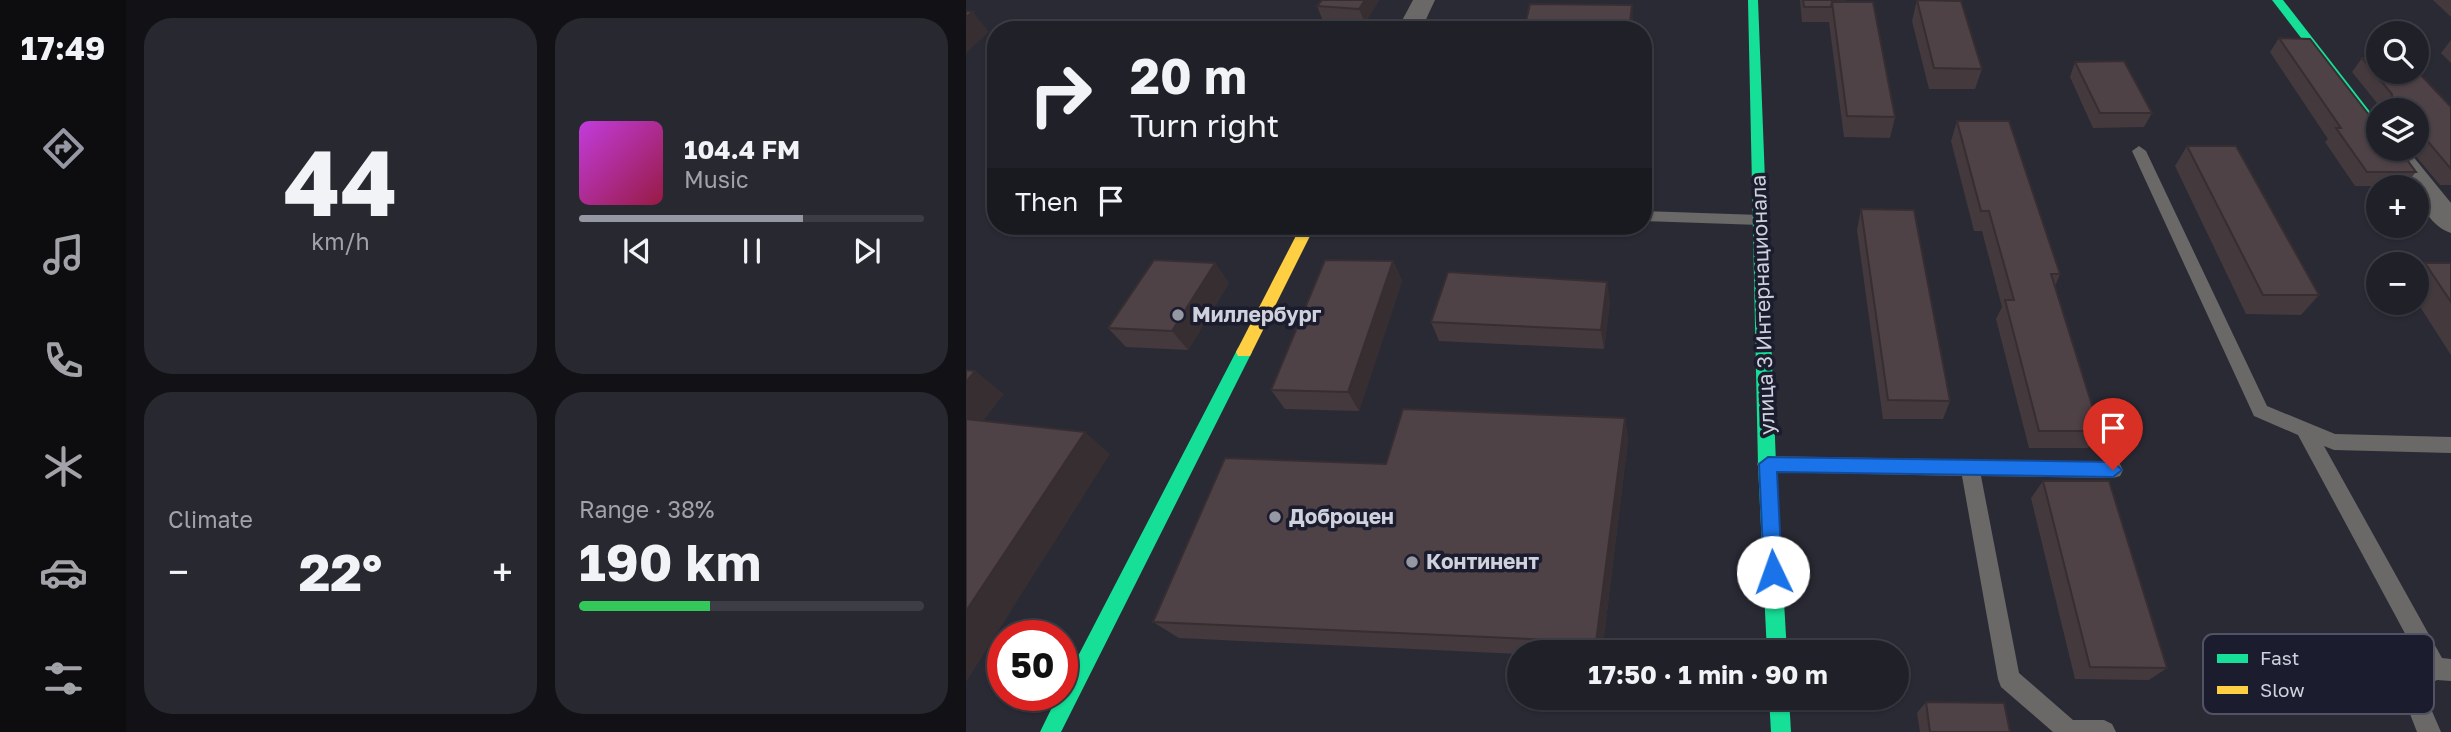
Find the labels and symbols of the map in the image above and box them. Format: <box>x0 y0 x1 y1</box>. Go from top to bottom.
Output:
street label: улица 3 Интернационала <box>1744 175 1780 436</box>
place label: Миллербург <box>1192 301 1322 327</box>
marker: Миллербург <box>1170 307 1186 323</box>
pin <box>2083 398 2143 470</box>
place label: Доброцен <box>1289 503 1394 529</box>
marker: Доброцен <box>1267 509 1283 525</box>
position arrow <box>1736 535 1810 609</box>
place label: Континент <box>1426 548 1539 574</box>
marker: Континент <box>1404 554 1420 570</box>
speed limit sign: 50 <box>987 620 1078 711</box>
legend <box>2203 634 2434 714</box>
text: Fast <box>2260 646 2299 669</box>
text: Slow <box>2260 678 2305 701</box>

